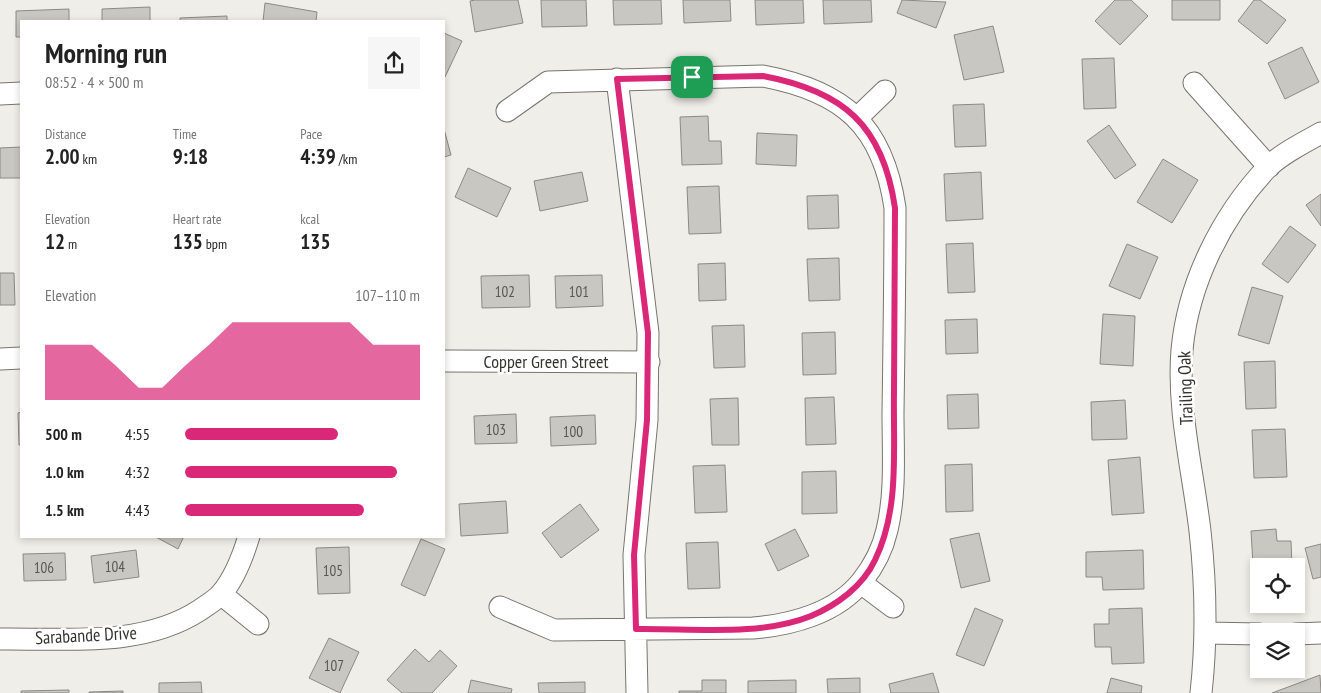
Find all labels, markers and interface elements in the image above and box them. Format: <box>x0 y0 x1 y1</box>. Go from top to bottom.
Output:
text: Morning run <box>45 34 167 71</box>
button: share <box>368 37 420 89</box>
pin <box>671 56 713 98</box>
icon: arrive <box>678 63 706 91</box>
text: 08:52 · 4 × 500 m <box>45 72 143 92</box>
text: Distance <box>45 125 86 143</box>
text: Time <box>173 125 197 143</box>
text: Pace <box>300 125 322 143</box>
text: 2.00 <box>45 143 80 170</box>
text: 9:18 <box>173 143 208 170</box>
text: 4:39 <box>300 143 336 170</box>
text: km <box>80 150 97 168</box>
text: /km <box>336 150 357 168</box>
text: Elevation <box>45 210 90 228</box>
text: Heart rate <box>173 210 222 228</box>
text: kcal <box>300 210 319 228</box>
text: 12 <box>45 228 65 255</box>
text: 135 <box>173 228 203 255</box>
text: 135 <box>300 228 330 255</box>
text: m <box>65 235 77 253</box>
text: bpm <box>203 235 227 253</box>
house number: 102 <box>495 282 515 301</box>
house number: 101 <box>569 282 589 301</box>
text: Elevation <box>45 285 96 305</box>
text: 107–110 m <box>355 285 420 305</box>
street label: Copper Green Street <box>484 350 608 373</box>
street label: Trailing Oak <box>1172 351 1198 425</box>
house number: 103 <box>486 420 506 439</box>
house number: 100 <box>563 422 583 441</box>
text: 500 m <box>45 424 82 444</box>
text: 4:55 <box>125 424 150 444</box>
text: 1.0 km <box>45 462 84 482</box>
text: 4:32 <box>125 462 150 482</box>
text: 1.5 km <box>45 500 84 520</box>
text: 4:43 <box>125 500 150 520</box>
house number: 104 <box>105 557 125 576</box>
house number: 106 <box>34 558 54 577</box>
map controls <box>1250 558 1305 678</box>
button: locate <box>1250 558 1305 613</box>
house number: 105 <box>323 561 343 580</box>
street label: Sarabande Drive <box>35 621 137 649</box>
button: layers <box>1250 623 1305 678</box>
house number: 107 <box>324 656 344 675</box>

